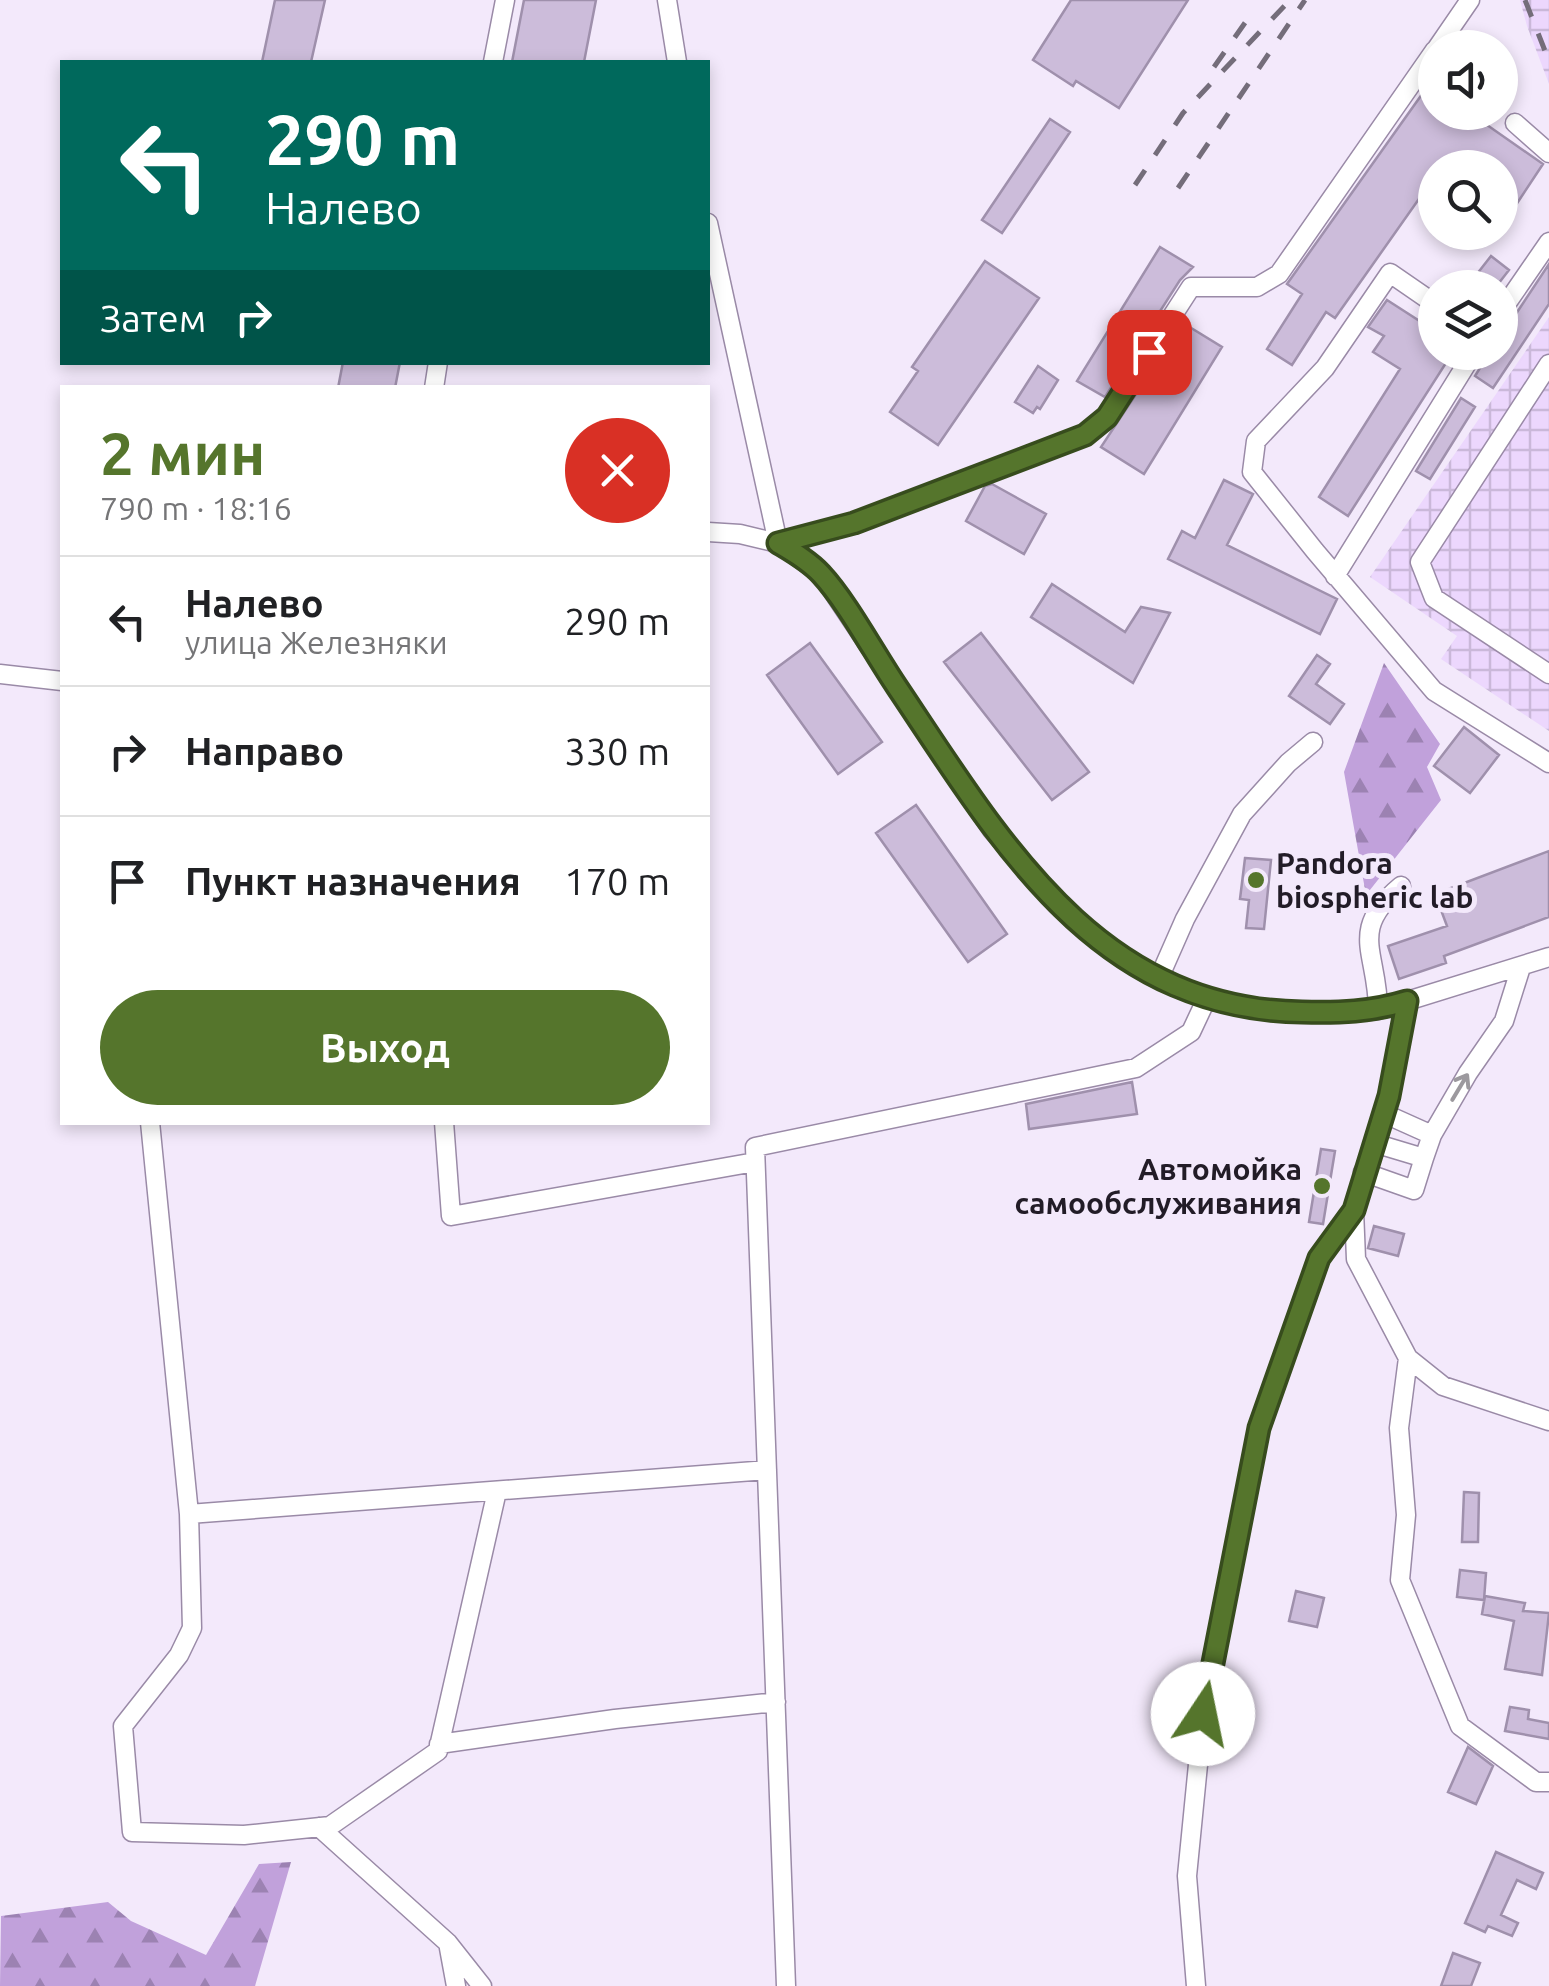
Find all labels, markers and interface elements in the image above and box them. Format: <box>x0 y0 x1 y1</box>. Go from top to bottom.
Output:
map controls <box>1418 30 1518 370</box>
button: sound <box>1418 30 1518 130</box>
icon: left <box>100 100 230 230</box>
text: 290 m <box>265 100 460 178</box>
button: search <box>1418 150 1518 250</box>
text: Налево <box>265 182 422 233</box>
button: layers <box>1418 270 1518 370</box>
icon: right <box>226 290 281 345</box>
text: Затем <box>100 297 206 339</box>
pin <box>1107 310 1192 395</box>
icon: arrive <box>1122 325 1177 380</box>
button: close <box>565 418 670 523</box>
text: 2 мин <box>100 419 265 486</box>
text: 790 m · 18:16 <box>100 490 292 526</box>
text: Налево <box>185 582 324 624</box>
icon: left <box>100 594 155 649</box>
text: 290 m <box>564 600 670 642</box>
text: улица Железняки <box>185 624 448 660</box>
icon: right <box>100 724 155 779</box>
text: Направо <box>185 730 344 772</box>
text: 330 m <box>564 730 670 772</box>
place label: Pandora biospheric lab <box>1276 846 1474 914</box>
icon: arrive <box>100 854 155 909</box>
text: Пункт назначения <box>185 860 521 902</box>
text: 170 m <box>564 860 670 902</box>
marker: Pandora biospheric lab <box>1245 869 1267 891</box>
button: Выход <box>100 990 670 1105</box>
one-way arrow <box>1450 1073 1470 1102</box>
place label: Автомойка самообслуживания <box>1014 1152 1302 1220</box>
marker: Автомойка самообслуживания <box>1311 1175 1333 1197</box>
position arrow <box>1151 1662 1255 1766</box>

